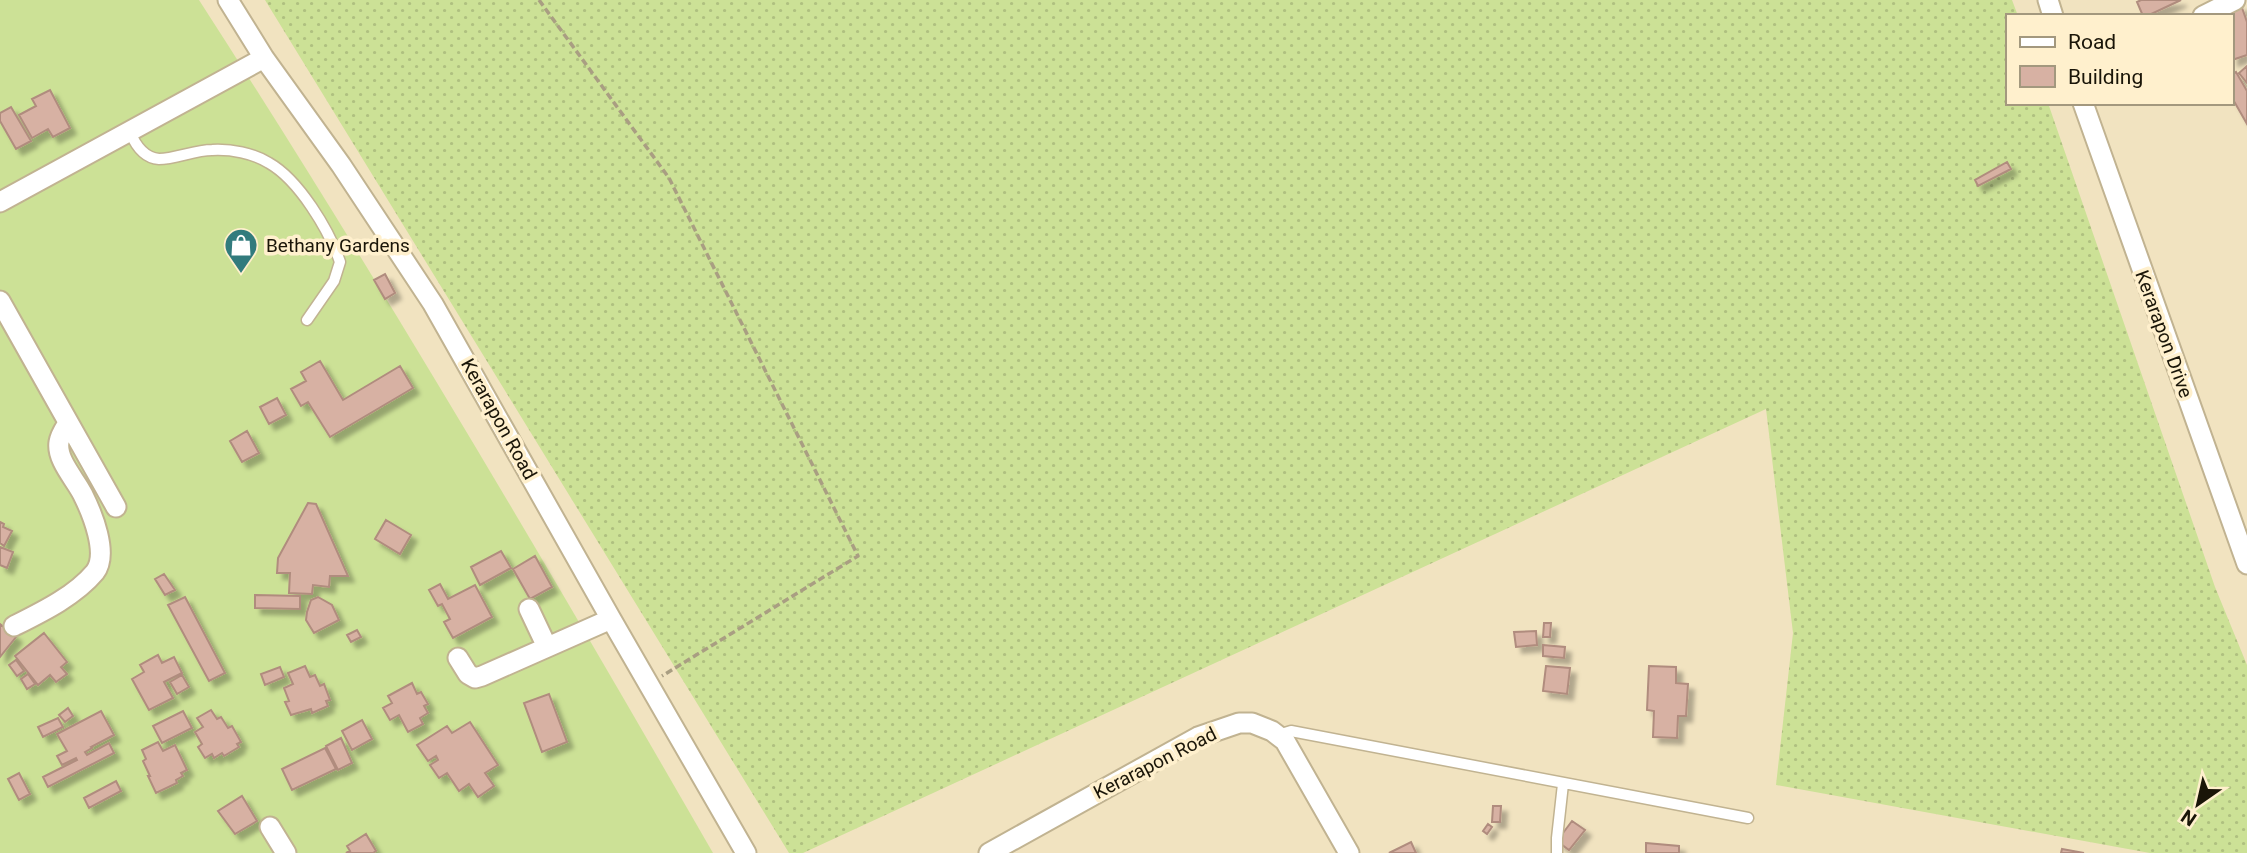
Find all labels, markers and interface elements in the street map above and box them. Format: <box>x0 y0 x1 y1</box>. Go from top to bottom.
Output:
legend <box>2006 14 2233 105</box>
text: Road <box>2068 30 2116 54</box>
text: Building <box>2068 65 2143 89</box>
shop icon: Bethany Gardens <box>222 226 260 275</box>
place label: Bethany Gardens <box>266 234 410 257</box>
street label: Kerarapon Drive <box>2130 267 2198 401</box>
street label: Kerarapon Road <box>456 354 542 484</box>
street label: Kerarapon Road <box>1090 722 1220 804</box>
north arrow <box>2163 769 2233 839</box>
text: N <box>2177 804 2201 831</box>

